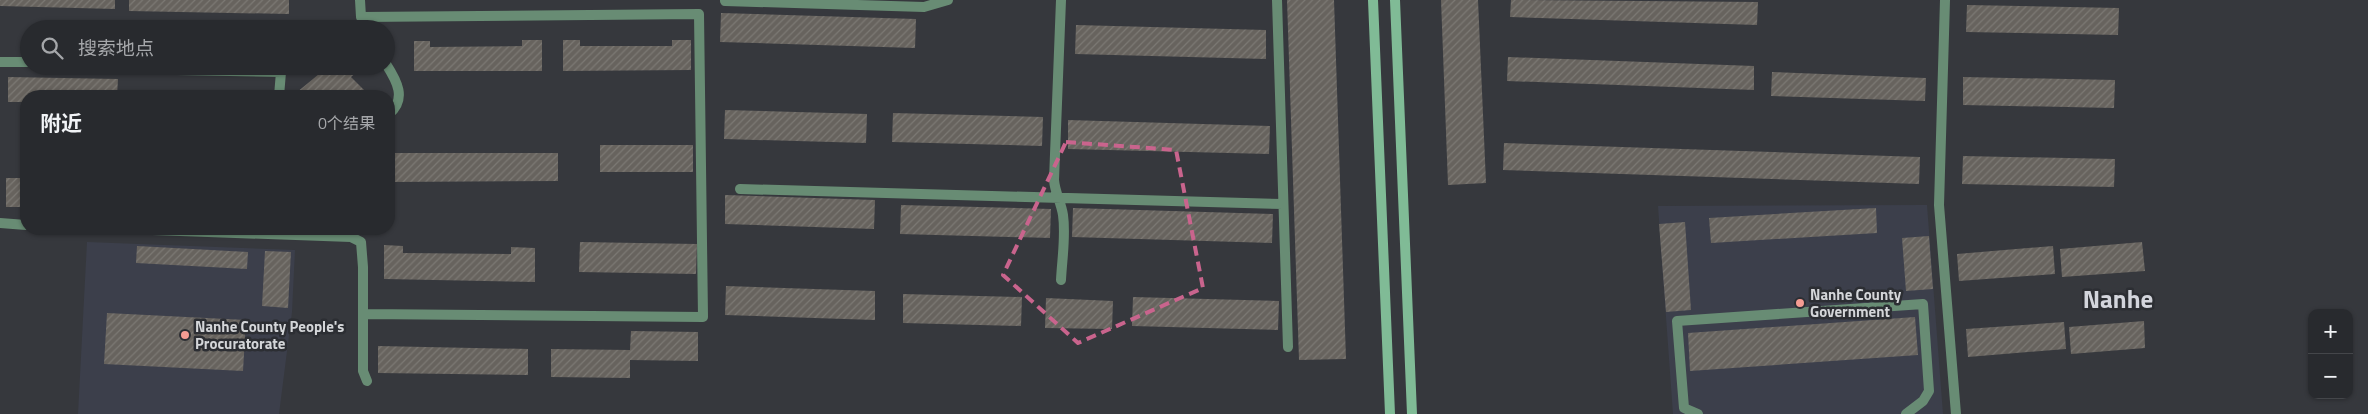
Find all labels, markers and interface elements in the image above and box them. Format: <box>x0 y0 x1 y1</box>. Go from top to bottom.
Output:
search box <box>20 20 395 75</box>
text: 搜索地点 <box>78 33 154 62</box>
icon: search <box>38 34 66 62</box>
text: 附近 <box>40 107 82 139</box>
text: 0个结果 <box>318 111 375 135</box>
district label: Nanhe <box>2083 280 2153 318</box>
place label: Nanhe County Government <box>1810 283 1902 323</box>
marker: Nanhe County Government <box>1794 297 1806 309</box>
map controls <box>2308 309 2353 399</box>
button: + <box>2308 309 2353 354</box>
place label: Nanhe County People's Procuratorate <box>195 315 344 355</box>
marker: Nanhe County People's Procuratorate <box>179 329 191 341</box>
button: − <box>2308 354 2353 399</box>

